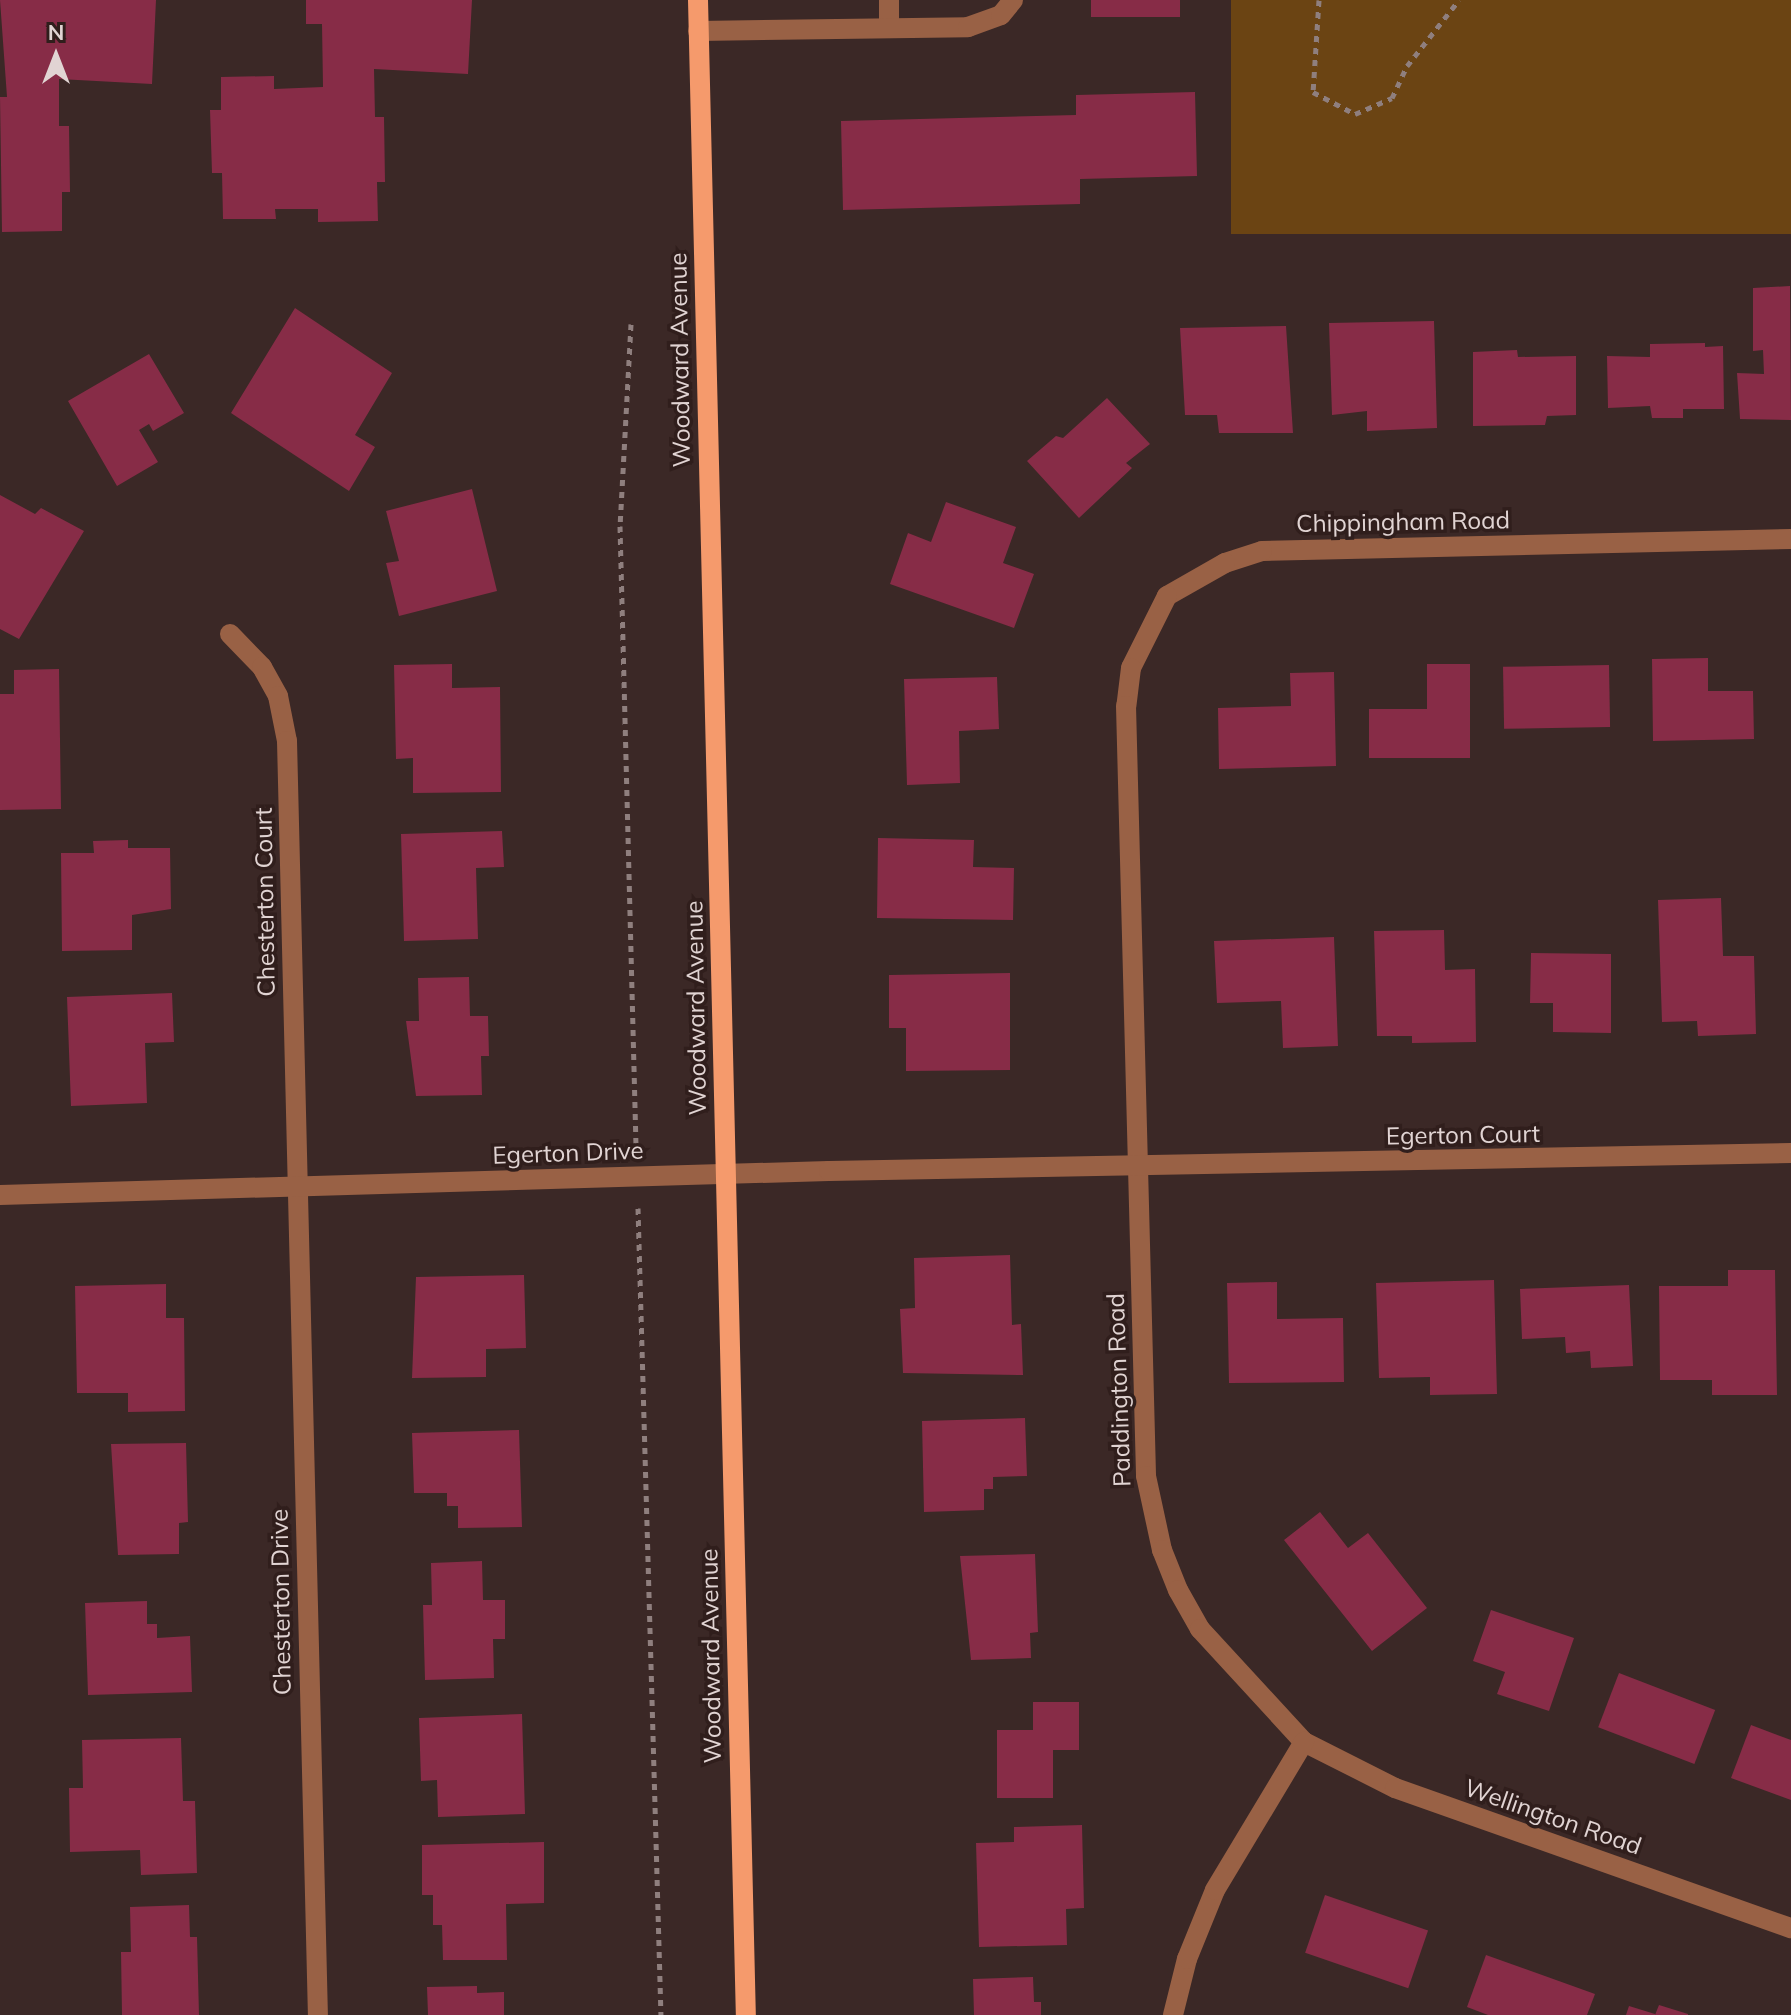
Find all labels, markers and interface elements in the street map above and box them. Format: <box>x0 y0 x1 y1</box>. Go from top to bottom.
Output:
north arrow <box>16 16 96 96</box>
text: N <box>48 18 64 46</box>
street label: Woodward Avenue <box>664 252 696 468</box>
street label: Chippingham Road <box>1296 506 1510 538</box>
street label: Chesterton Court <box>249 807 281 997</box>
street label: Woodward Avenue <box>680 900 712 1116</box>
street label: Egerton Court <box>1386 1119 1540 1151</box>
street label: Egerton Drive <box>492 1136 644 1170</box>
street label: Paddington Road <box>1101 1293 1137 1487</box>
street label: Chesterton Drive <box>265 1509 297 1695</box>
street label: Woodward Avenue <box>695 1548 727 1764</box>
street label: Wellington Road <box>1461 1773 1645 1861</box>

